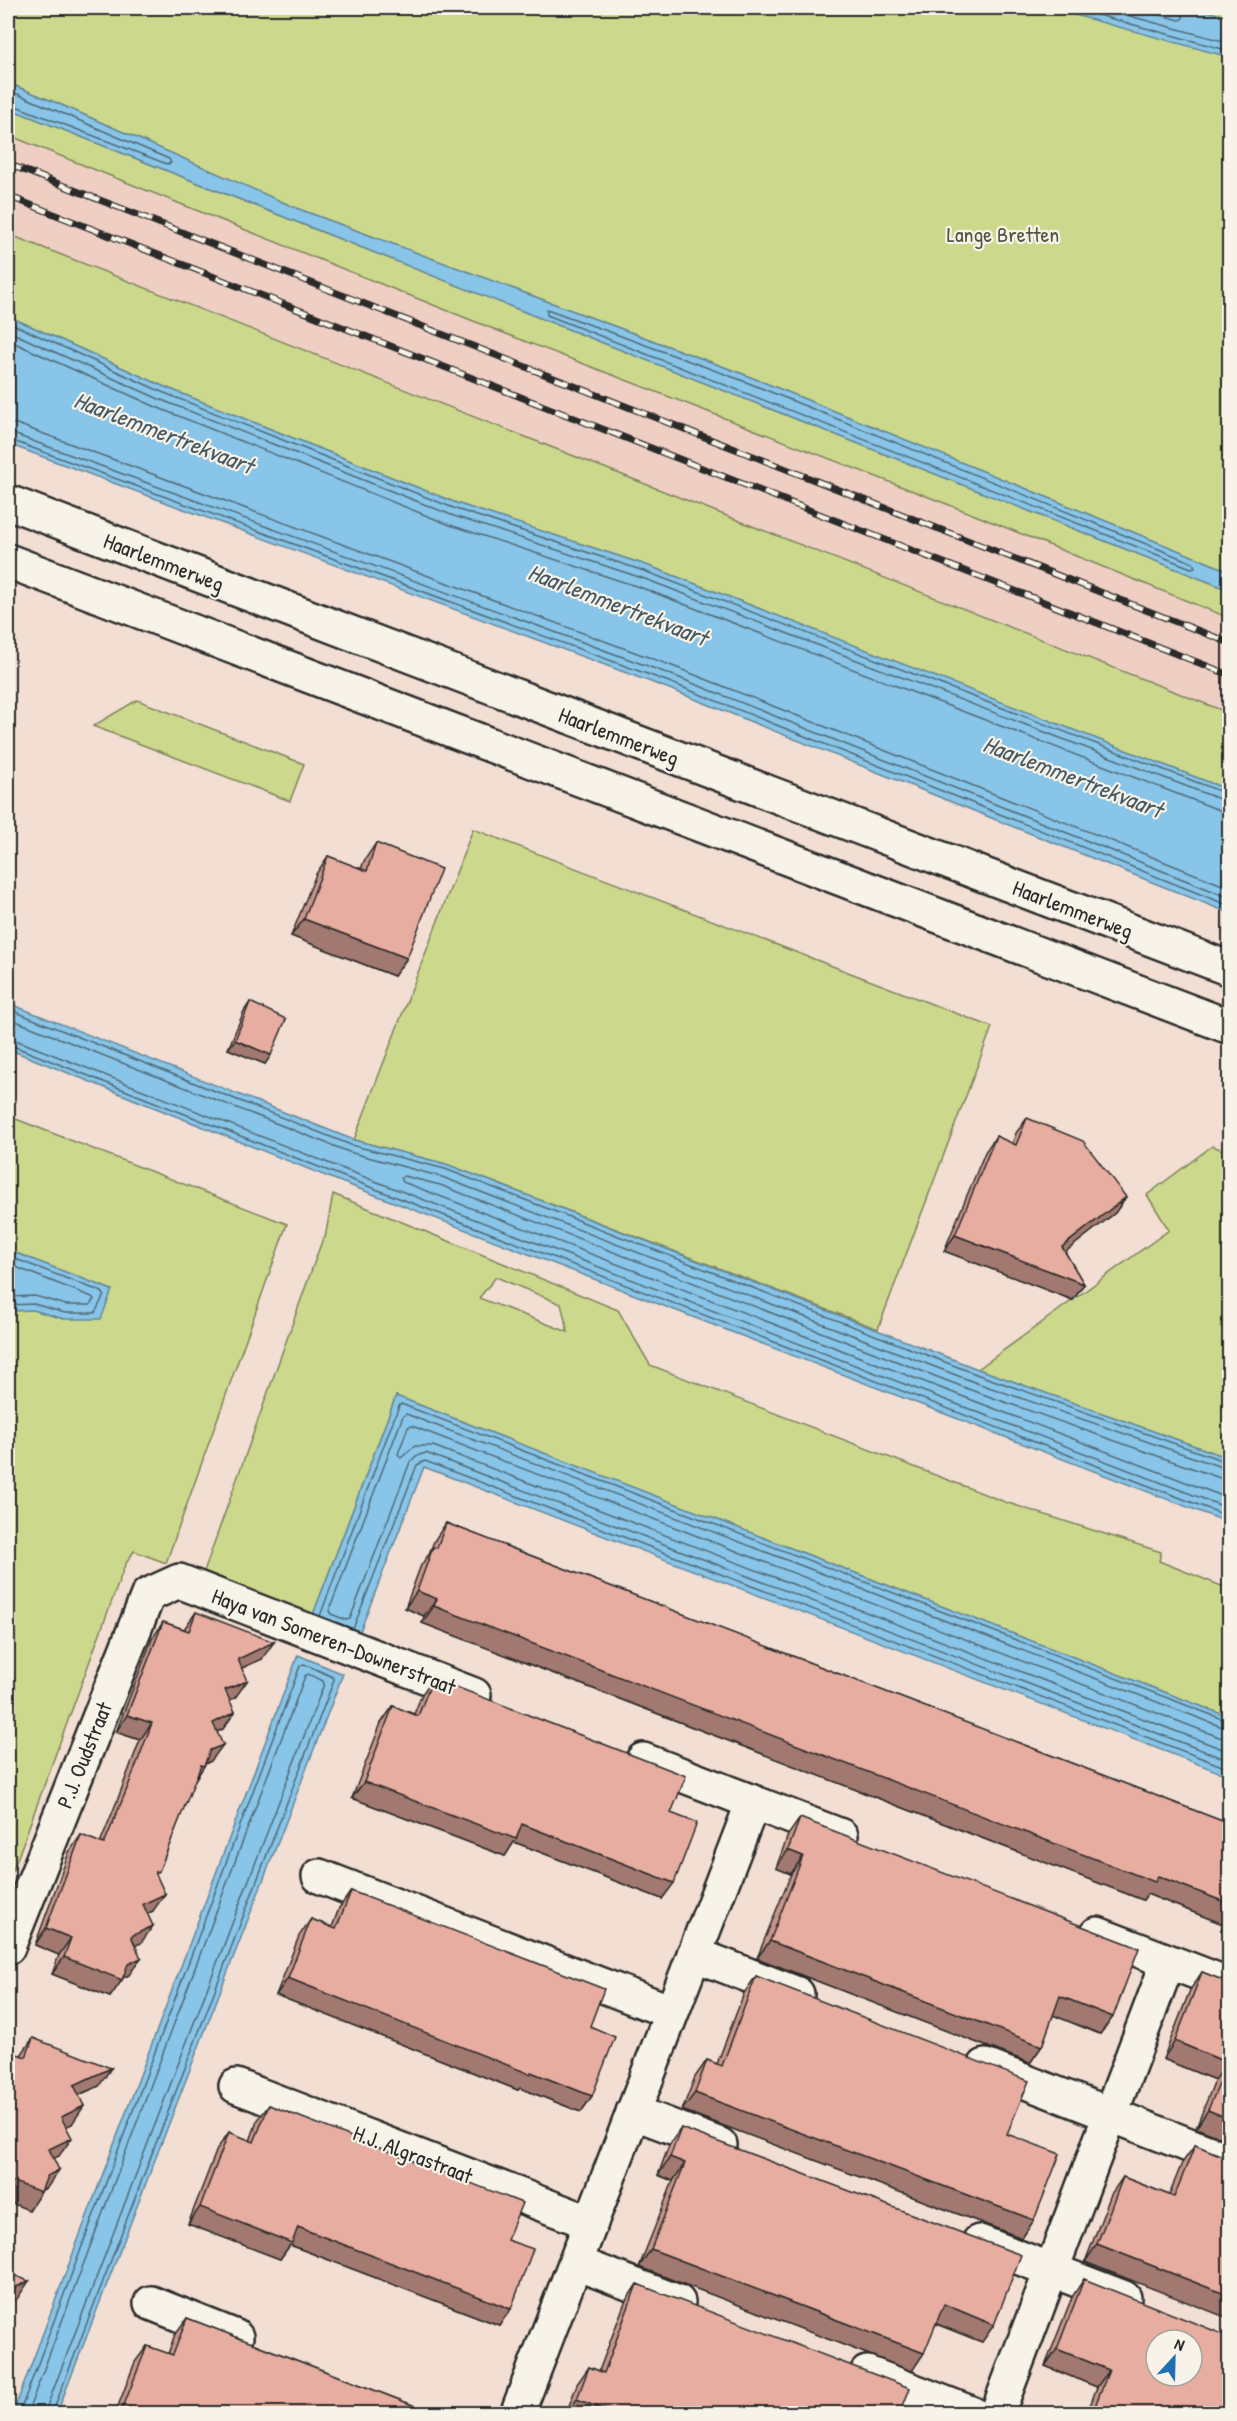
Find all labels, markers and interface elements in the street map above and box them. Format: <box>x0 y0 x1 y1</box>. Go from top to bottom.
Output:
park label: Lange Bretten <box>947 219 1059 249</box>
water label: Haarlemmertrekvaart <box>70 383 262 482</box>
street label: Haarlemmerweg <box>100 525 228 599</box>
water label: Haarlemmertrekvaart <box>524 555 716 654</box>
street label: Haarlemmerweg <box>555 699 683 773</box>
water label: Haarlemmertrekvaart <box>979 727 1171 826</box>
street label: Haarlemmerweg <box>1009 872 1137 946</box>
street label: Haya van Someren-Downerstraat <box>208 1581 461 1702</box>
street label: P.J. Oudstraat <box>49 1697 119 1813</box>
street label: H.J. Algrastraat <box>349 2117 477 2191</box>
north arrow <box>1144 2328 1204 2388</box>
text: N <box>1172 2332 1188 2356</box>

